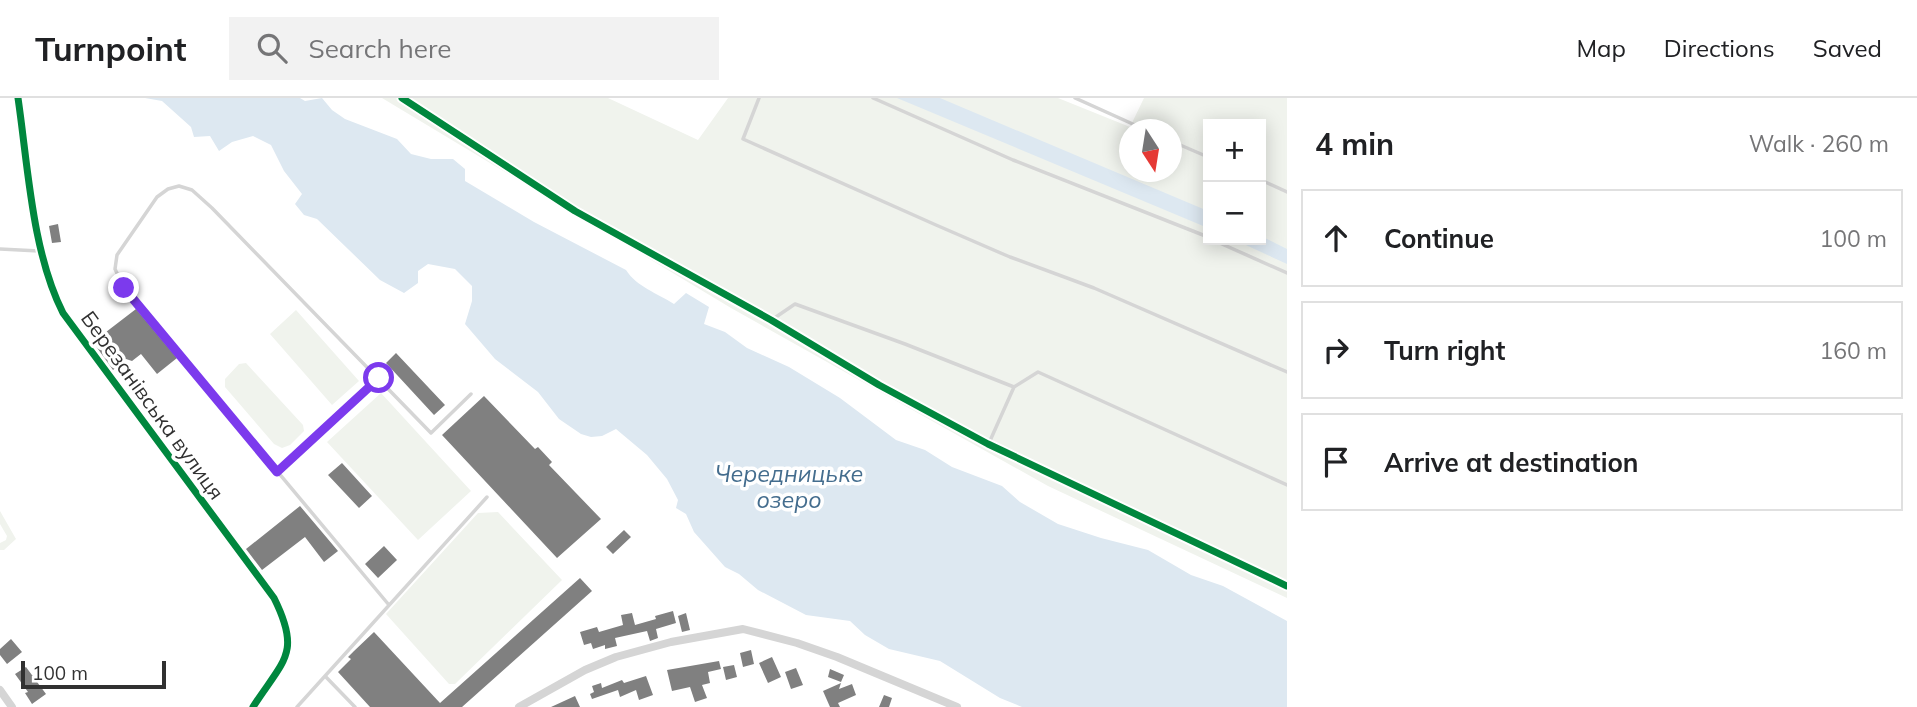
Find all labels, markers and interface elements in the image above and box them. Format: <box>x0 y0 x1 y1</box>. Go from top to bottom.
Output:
search box <box>229 17 719 80</box>
text: Turnpoint <box>35 28 187 69</box>
icon: search <box>253 29 291 67</box>
text: Search here <box>309 32 451 65</box>
text: Map <box>1576 33 1626 63</box>
text: Directions <box>1664 33 1775 63</box>
text: Saved <box>1813 33 1882 63</box>
north arrow <box>1119 119 1182 182</box>
map controls <box>1203 119 1266 245</box>
button: + <box>1203 119 1266 182</box>
text: 4 min <box>1315 125 1394 163</box>
text: Walk · 260 m <box>1749 129 1889 158</box>
button: − <box>1203 182 1266 245</box>
icon: ahead <box>1317 219 1355 257</box>
text: Continue <box>1384 222 1494 255</box>
text: 100 m <box>1819 224 1887 253</box>
route end <box>108 272 139 303</box>
street label: Березанівська вулиця <box>76 306 230 504</box>
icon: right <box>1317 331 1355 369</box>
text: Turn right <box>1384 334 1505 367</box>
text: 160 m <box>1819 336 1887 365</box>
route start <box>363 362 394 393</box>
icon: arrive <box>1317 443 1355 481</box>
text: Arrive at destination <box>1384 446 1639 479</box>
water label: Чередницьке озеро <box>715 459 863 514</box>
scale bar <box>21 658 166 690</box>
text: 100 m <box>32 661 88 685</box>

